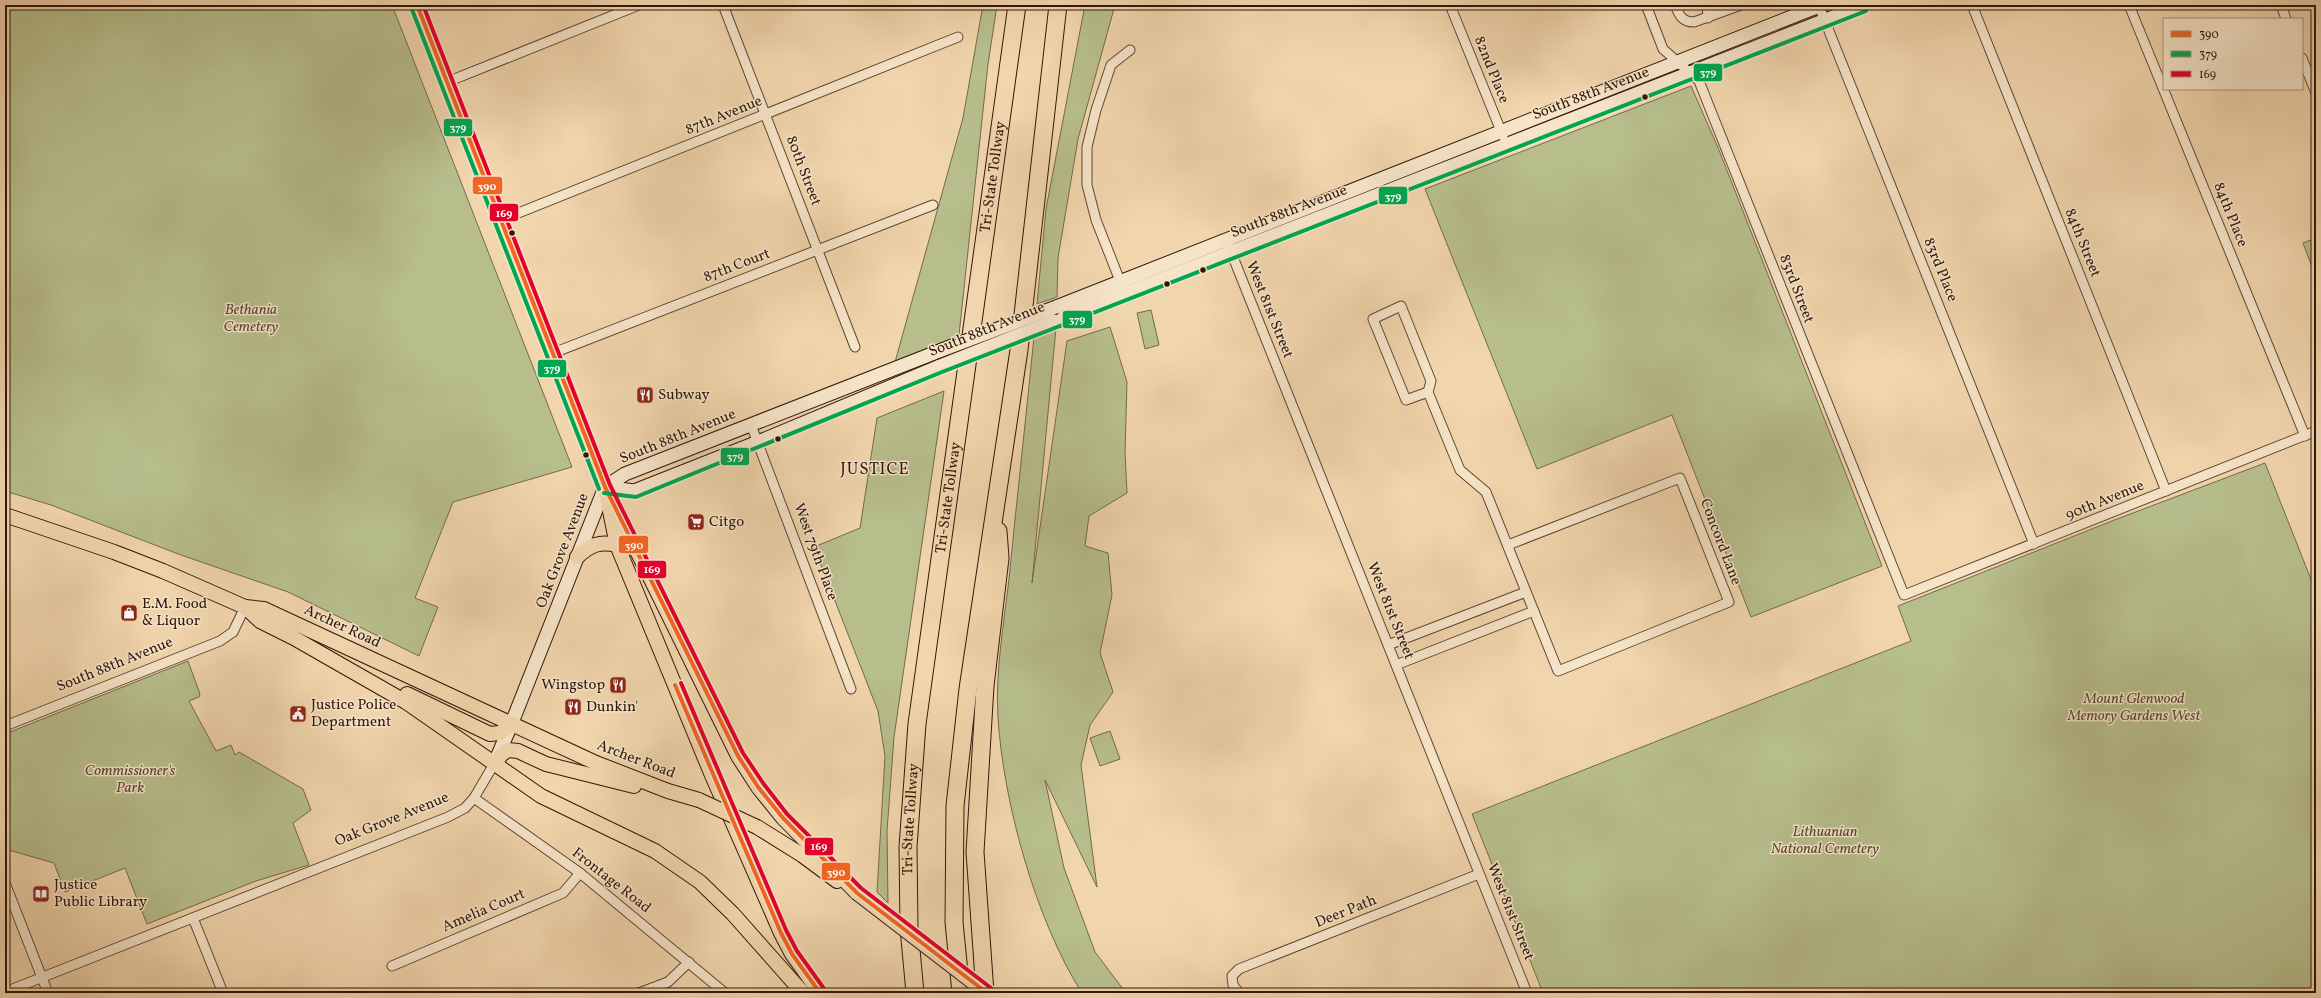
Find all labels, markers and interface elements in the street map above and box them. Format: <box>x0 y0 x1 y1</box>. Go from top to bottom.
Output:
legend <box>2163 18 2303 90</box>
text: 390 <box>2199 27 2219 43</box>
street label: 82nd Place <box>1468 33 1514 107</box>
text: 379 <box>2199 47 2217 63</box>
street label: South 88th Avenue <box>1530 62 1652 126</box>
line badge: 379 <box>1693 63 1723 82</box>
text: 379 <box>1700 66 1716 81</box>
text: 169 <box>2199 67 2216 83</box>
street label: 87th Avenue <box>682 91 766 141</box>
unlabelled marker <box>1640 92 1650 102</box>
line badge: 379 <box>443 118 473 137</box>
street label: Tri-State Tollway <box>975 120 1011 234</box>
text: 379 <box>450 121 466 136</box>
street label: 80th Street <box>780 133 826 209</box>
line badge: 390 <box>472 176 503 195</box>
text: 390 <box>478 180 496 195</box>
street label: South 88th Avenue <box>1228 180 1350 244</box>
street label: 84th Place <box>2208 180 2252 250</box>
line badge: 379 <box>1378 186 1408 205</box>
text: 379 <box>1385 190 1401 205</box>
line badge: 169 <box>489 203 519 222</box>
street label: 84th Street <box>2059 205 2105 281</box>
text: 169 <box>496 207 512 222</box>
unlabelled marker <box>507 228 517 238</box>
street label: 83rd Place <box>1918 235 1962 305</box>
street label: 87th Court <box>701 244 773 288</box>
street label: 83rd Street <box>1773 251 1819 327</box>
street label: West 81st Street <box>1240 258 1298 362</box>
unlabelled marker <box>1198 265 1208 275</box>
unlabelled marker <box>1162 279 1172 289</box>
street label: South 88th Avenue <box>926 297 1048 363</box>
park label: Bethania Cemetery <box>224 300 279 338</box>
line badge: 379 <box>1062 310 1093 329</box>
text: 379 <box>1069 313 1085 328</box>
line badge: 379 <box>537 359 567 378</box>
text: 379 <box>544 362 560 377</box>
restaurant icon: Subway <box>635 385 655 405</box>
place label: Subway <box>658 385 710 406</box>
street label: South 88th Avenue <box>617 404 739 470</box>
unlabelled marker <box>773 434 783 444</box>
street label: Tri-State Tollway <box>930 441 967 555</box>
line badge: 379 <box>720 447 750 466</box>
unlabelled marker <box>581 450 591 460</box>
text: 379 <box>727 450 743 465</box>
district label: JUSTICE <box>840 458 910 481</box>
street label: 90th Avenue <box>2062 476 2148 526</box>
street label: Oak Grove Avenue <box>531 490 595 612</box>
street label: Concord Lane <box>1694 496 1746 588</box>
street label: West 79th Place <box>788 500 842 604</box>
supermarket icon: Citgo <box>686 512 706 532</box>
place label: Citgo <box>709 512 744 533</box>
line badge: 390 <box>618 535 649 554</box>
text: 390 <box>625 539 643 554</box>
street label: West 81st Street <box>1361 559 1419 663</box>
line badge: 169 <box>637 560 667 579</box>
text: 169 <box>644 563 660 578</box>
place label: E.M. Food & Liquor <box>142 594 207 632</box>
street label: Archer Road <box>300 600 384 654</box>
shop icon: E.M. Food & Liquor <box>119 603 139 623</box>
street label: South 88th Avenue <box>54 632 176 698</box>
place label: Wingstop <box>541 675 605 696</box>
restaurant icon: Wingstop <box>608 675 628 695</box>
park label: Mount Glenwood Memory Gardens West <box>2067 689 2201 727</box>
place label: Justice Police Department <box>311 695 396 733</box>
restaurant icon: Dunkin' <box>563 697 583 717</box>
place label: Dunkin' <box>586 697 638 718</box>
public building icon: Justice Police Department <box>288 704 308 724</box>
street label: Archer Road <box>594 735 678 785</box>
park label: Commissioner's Park <box>85 761 176 799</box>
street label: Tri-State Tollway <box>897 763 925 876</box>
street label: Oak Grove Avenue <box>332 787 452 853</box>
park label: Lithuanian National Cemetery <box>1771 822 1879 860</box>
line badge: 169 <box>804 837 834 856</box>
text: 169 <box>811 840 827 855</box>
street label: Frontage Road <box>567 843 655 919</box>
street label: West 81st Street <box>1481 860 1539 964</box>
line badge: 390 <box>821 862 851 881</box>
text: 390 <box>827 866 845 881</box>
place label: Justice Public Library <box>54 875 147 913</box>
library icon: Justice Public Library <box>31 884 51 904</box>
street label: Amelia Court <box>439 884 529 938</box>
street label: Deer Path <box>1312 890 1380 934</box>

